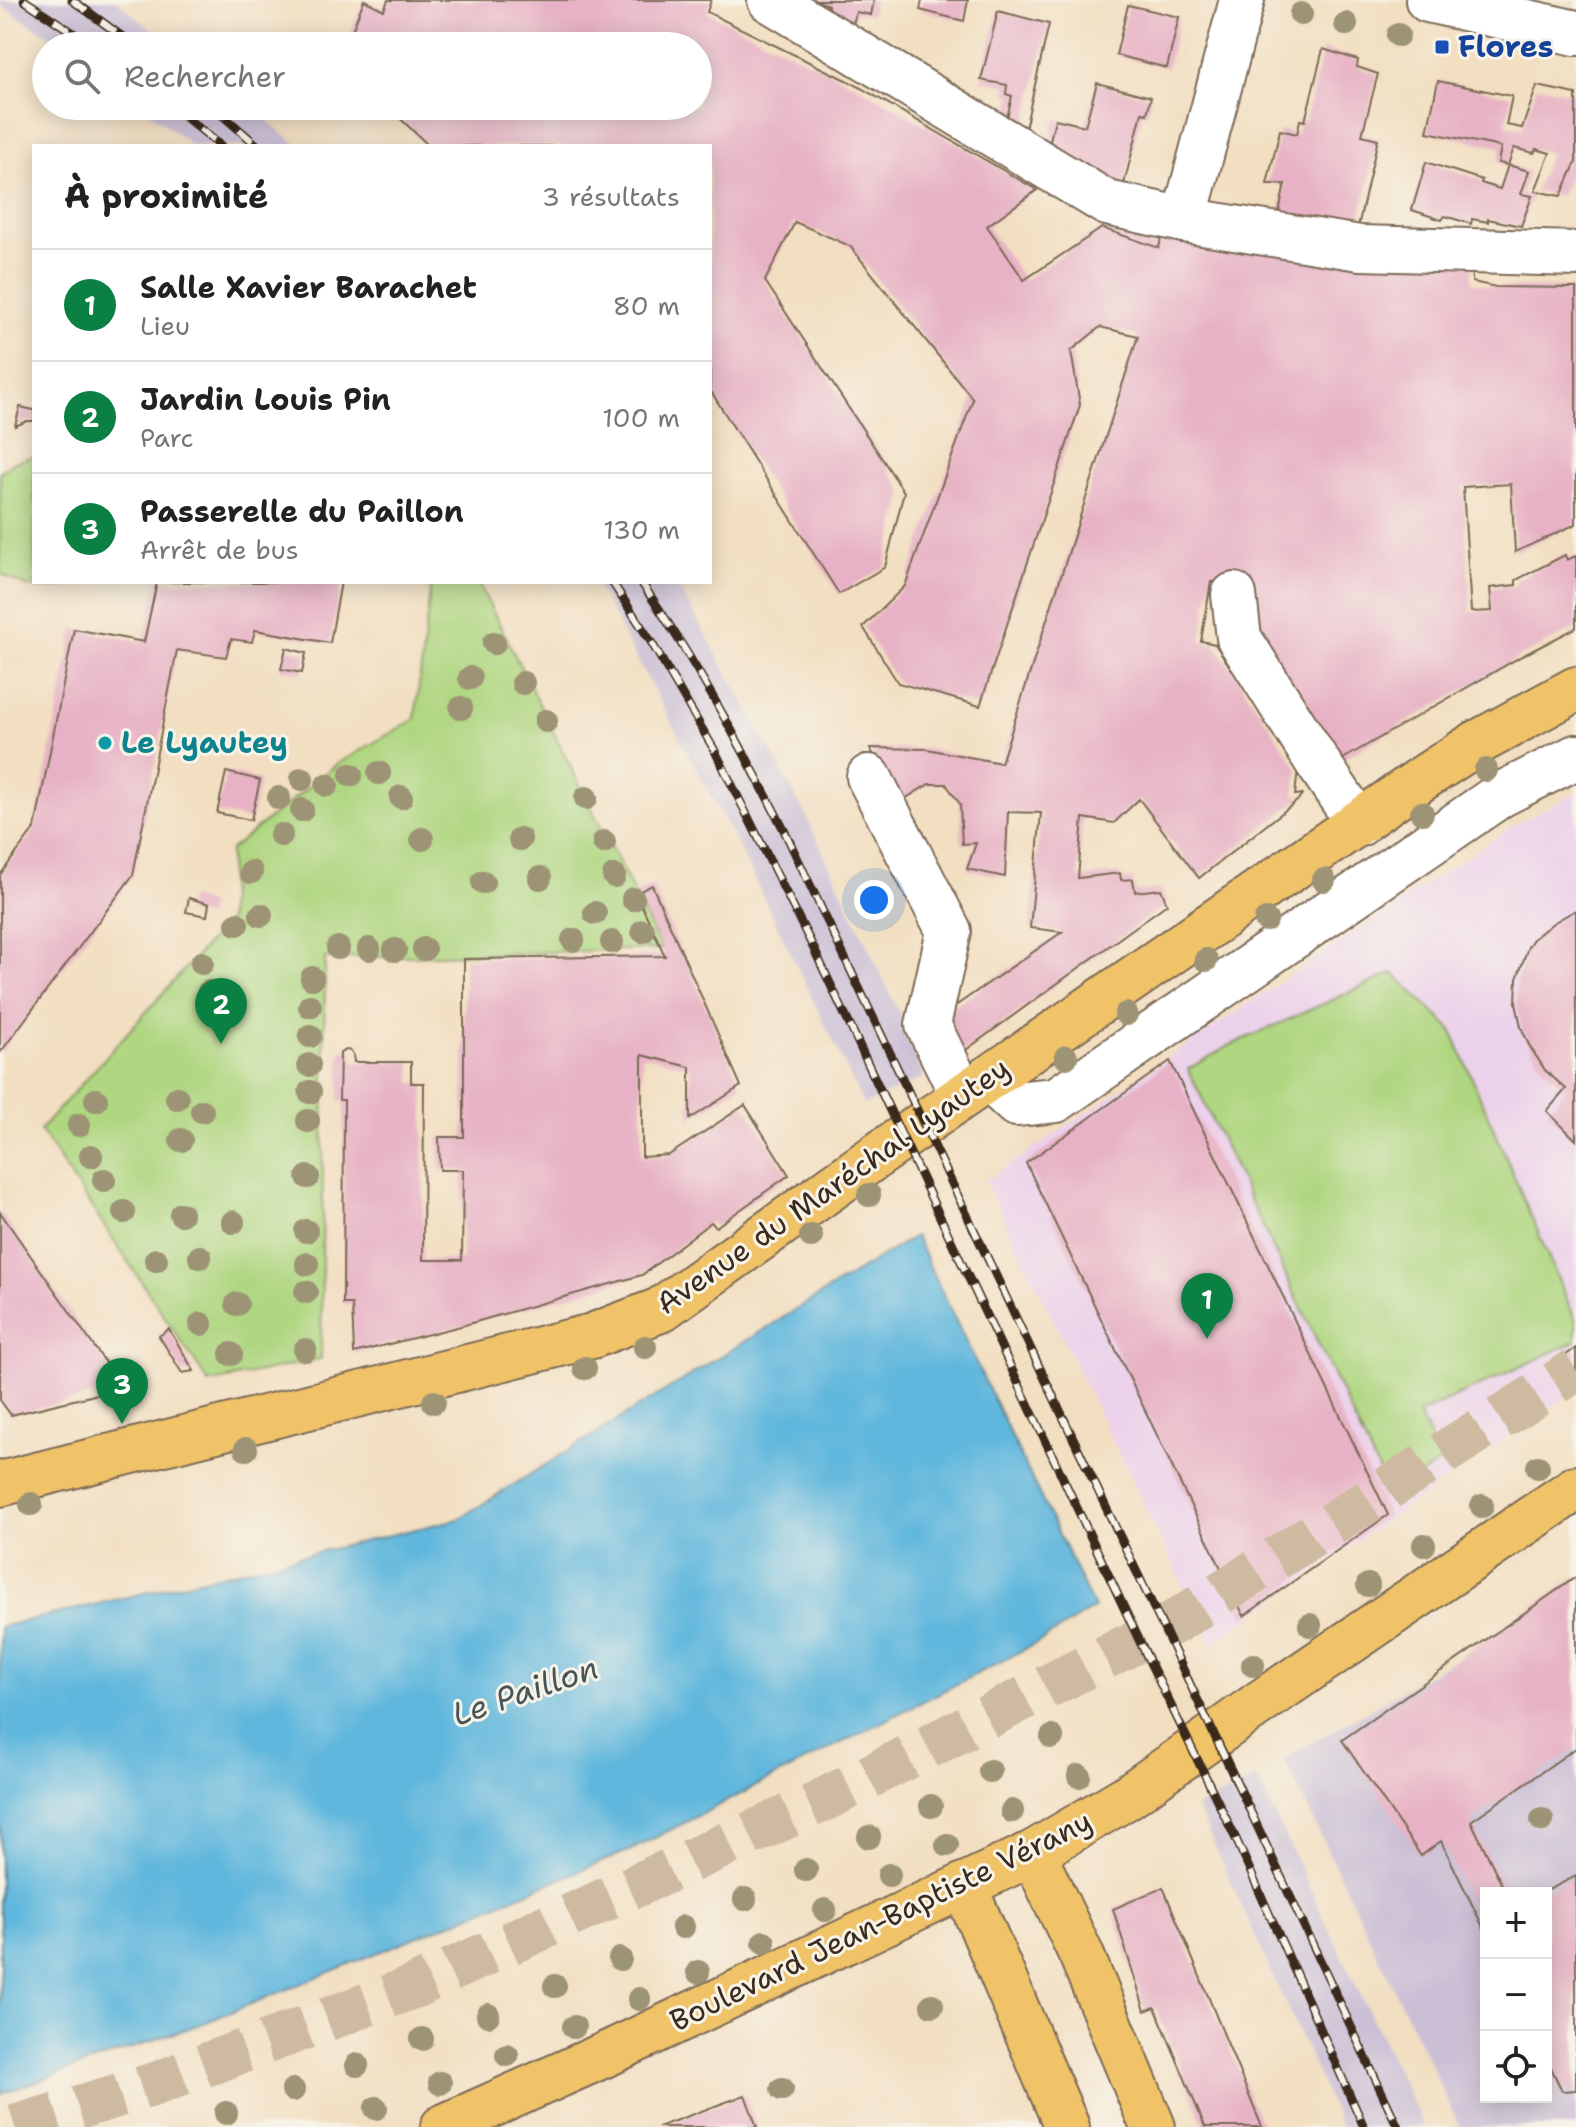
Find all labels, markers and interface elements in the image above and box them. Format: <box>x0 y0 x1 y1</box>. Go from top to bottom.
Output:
place label: Flores <box>1458 26 1554 67</box>
search box <box>32 32 712 120</box>
marker: Flores <box>1433 38 1451 56</box>
icon: search <box>60 54 104 98</box>
text: Rechercher <box>124 56 286 97</box>
text: À proximité <box>64 173 268 219</box>
text: 3 résultats <box>542 179 680 214</box>
text: Salle Xavier Barachet <box>140 267 477 308</box>
text: 1 <box>84 288 96 323</box>
text: 80 m <box>613 288 680 323</box>
text: Lieu <box>140 308 190 343</box>
text: Jardin Louis Pin <box>140 379 391 420</box>
text: 2 <box>81 400 99 435</box>
text: 100 m <box>602 400 680 435</box>
text: Parc <box>140 420 194 455</box>
text: Passerelle du Paillon <box>140 491 464 532</box>
text: 3 <box>81 512 99 547</box>
text: 130 m <box>603 512 680 547</box>
text: Arrêt de bus <box>140 532 299 567</box>
place label: Le Lyautey <box>121 722 288 763</box>
marker: Le Lyautey <box>96 734 114 752</box>
your location <box>854 880 894 920</box>
pin: 2 <box>195 978 247 1044</box>
street label: Avenue du Maréchal Lyautey <box>648 1048 1018 1324</box>
pin: 1 <box>1181 1273 1233 1339</box>
pin: 3 <box>96 1358 148 1424</box>
water label: Le Paillon <box>446 1646 603 1736</box>
street label: Boulevard Jean-Baptiste Vérany <box>663 1800 1099 2041</box>
map controls <box>1480 1887 1552 2103</box>
button: + <box>1480 1887 1552 1959</box>
button: − <box>1480 1959 1552 2031</box>
button: locate <box>1480 2031 1552 2103</box>

